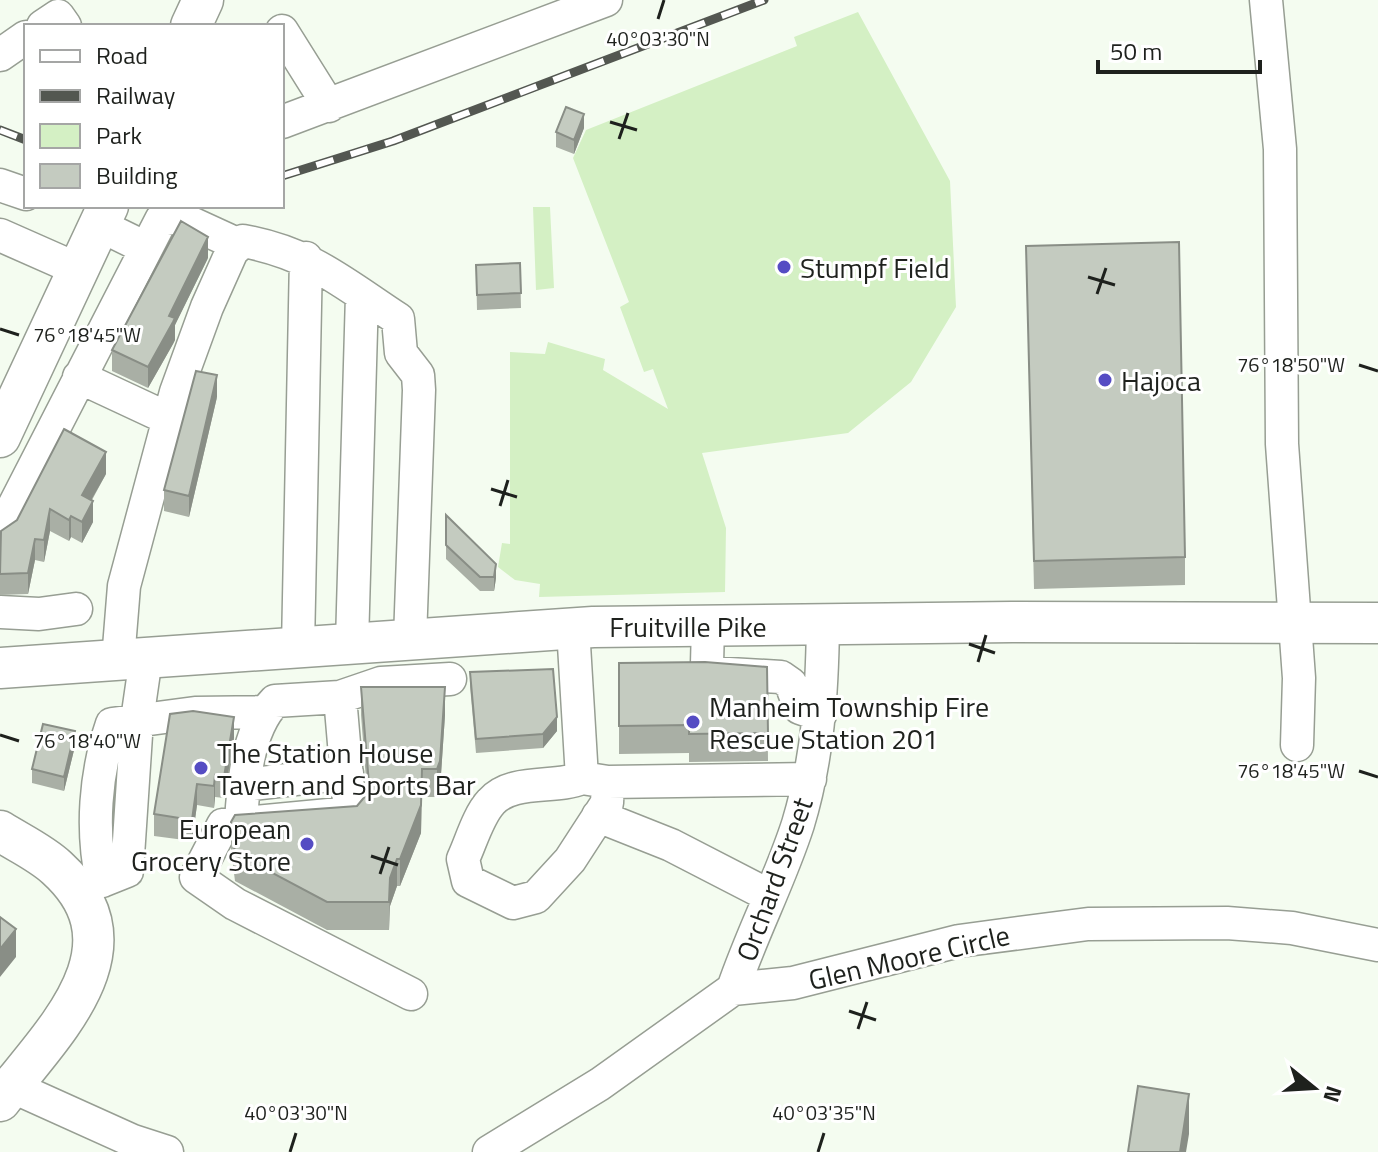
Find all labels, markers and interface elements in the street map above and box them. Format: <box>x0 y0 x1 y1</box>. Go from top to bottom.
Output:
text: 40°03'30"N <box>606 23 710 54</box>
legend <box>24 24 284 208</box>
scale bar <box>1098 24 1260 74</box>
text: 50 m <box>1110 33 1162 69</box>
text: Road <box>96 37 148 73</box>
text: Railway <box>96 77 176 113</box>
text: Park <box>96 117 142 153</box>
text: Building <box>96 157 178 193</box>
place label: Stumpf Field <box>800 246 950 289</box>
marker: Stumpf Field <box>775 258 793 276</box>
text: 76°18'45"W <box>33 319 141 350</box>
text: 76°18'50"W <box>1237 349 1345 380</box>
place label: Hajoca <box>1121 359 1201 402</box>
marker: Hajoca <box>1096 371 1114 389</box>
street label: Fruitville Pike <box>609 605 767 648</box>
place label: Manheim Township Fire Rescue Station 201 <box>709 685 989 760</box>
marker: Manheim Township Fire Rescue Station 201 <box>684 713 702 731</box>
text: 76°18'40"W <box>33 725 141 756</box>
place label: The Station House Tavern and Sports Bar <box>217 731 476 806</box>
text: 76°18'45"W <box>1237 755 1345 786</box>
marker: The Station House Tavern and Sports Bar <box>192 759 210 777</box>
street label: Orchard Street <box>724 791 824 967</box>
place label: European Grocery Store <box>131 807 291 882</box>
marker: European Grocery Store <box>298 835 316 853</box>
street label: Glen Moore Circle <box>804 913 1014 1001</box>
north arrow <box>1274 1048 1354 1128</box>
text: N <box>1314 1082 1352 1107</box>
text: 40°03'30"N <box>244 1097 348 1128</box>
text: 40°03'35"N <box>772 1097 876 1128</box>

